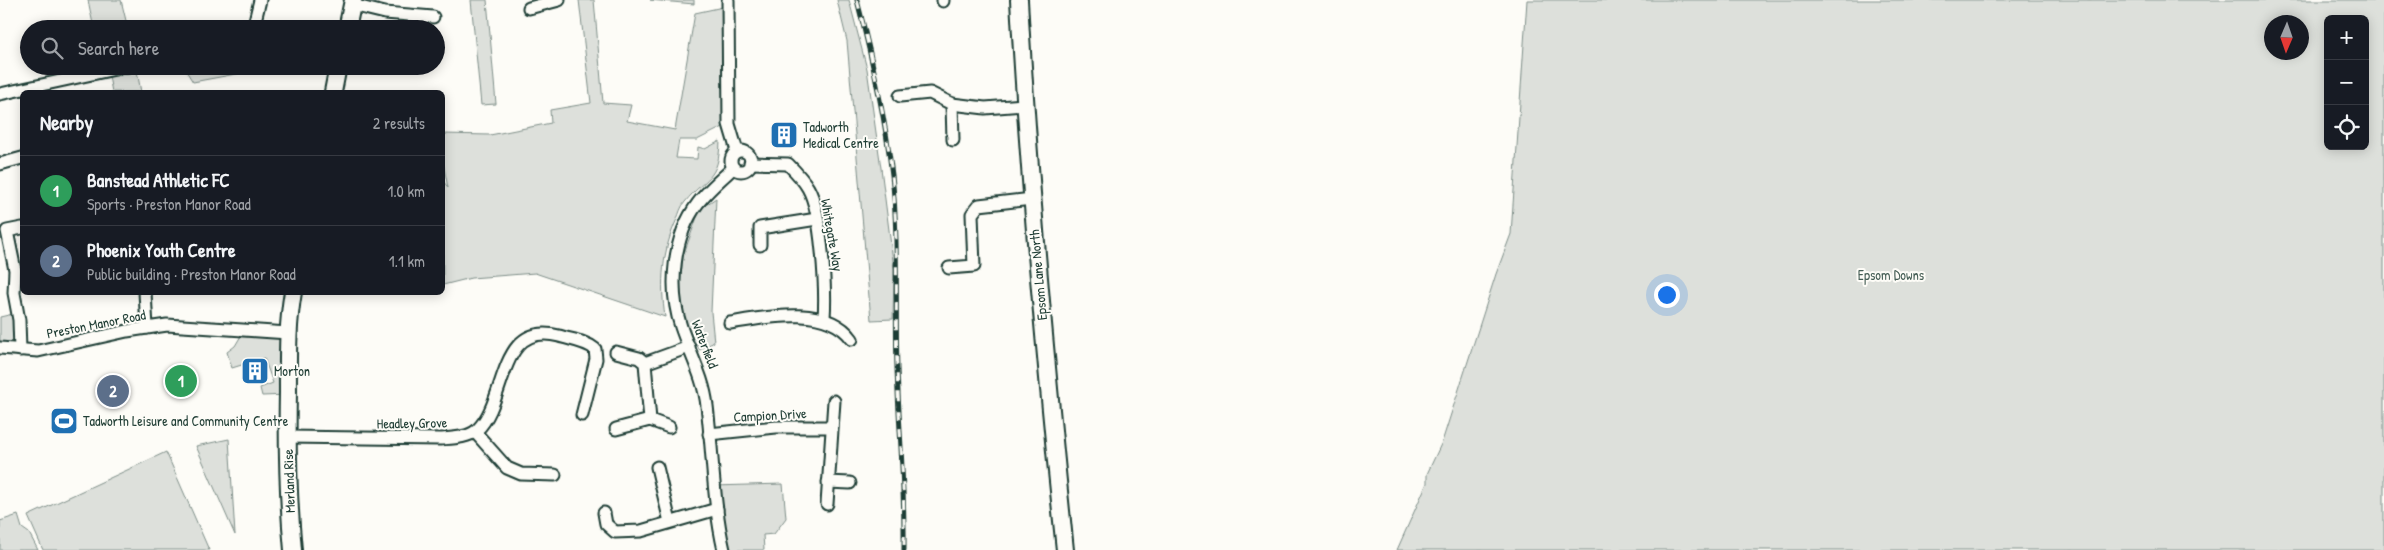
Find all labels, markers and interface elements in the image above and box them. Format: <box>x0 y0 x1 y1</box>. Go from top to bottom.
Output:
north arrow <box>2264 15 2309 60</box>
map controls <box>2324 15 2369 150</box>
button: + <box>2324 15 2369 60</box>
search box <box>20 20 445 75</box>
icon: search <box>38 34 66 62</box>
text: Search here <box>78 35 159 61</box>
button: − <box>2324 60 2369 105</box>
button: locate <box>2324 105 2369 150</box>
text: Nearby <box>40 108 93 137</box>
text: 2 results <box>373 112 425 134</box>
place label: Tadworth Medical Centre <box>803 117 879 152</box>
building icon: Tadworth Medical Centre <box>769 120 799 150</box>
text: Banstead Athletic FC <box>87 167 230 193</box>
text: 1 <box>53 180 59 202</box>
text: 1.0 km <box>387 180 425 202</box>
text: Sports · Preston Manor Road <box>87 193 251 215</box>
street label: Whitegate Way <box>816 197 848 273</box>
street label: Epsom Lane North <box>1024 229 1052 321</box>
text: Phoenix Youth Centre <box>87 237 236 263</box>
text: 2 <box>52 250 60 272</box>
text: 1.1 km <box>389 250 425 272</box>
text: Public building · Preston Manor Road <box>87 263 296 285</box>
park label: Epsom Downs <box>1858 265 1924 285</box>
your location <box>1654 282 1680 308</box>
street label: Preston Manor Road <box>45 304 148 342</box>
street label: Waterfield <box>688 317 724 371</box>
building icon: Morton <box>240 356 270 386</box>
place label: Morton <box>274 361 310 380</box>
pin: 1 <box>165 362 197 400</box>
pin: 2 <box>97 372 129 410</box>
street label: Campion Drive <box>733 403 808 427</box>
sports icon: Tadworth Leisure and Community Centre <box>49 406 79 436</box>
place label: Tadworth Leisure and Community Centre <box>83 411 289 431</box>
street label: Headley Grove <box>377 412 448 434</box>
street label: Merland Rise <box>278 448 299 513</box>

